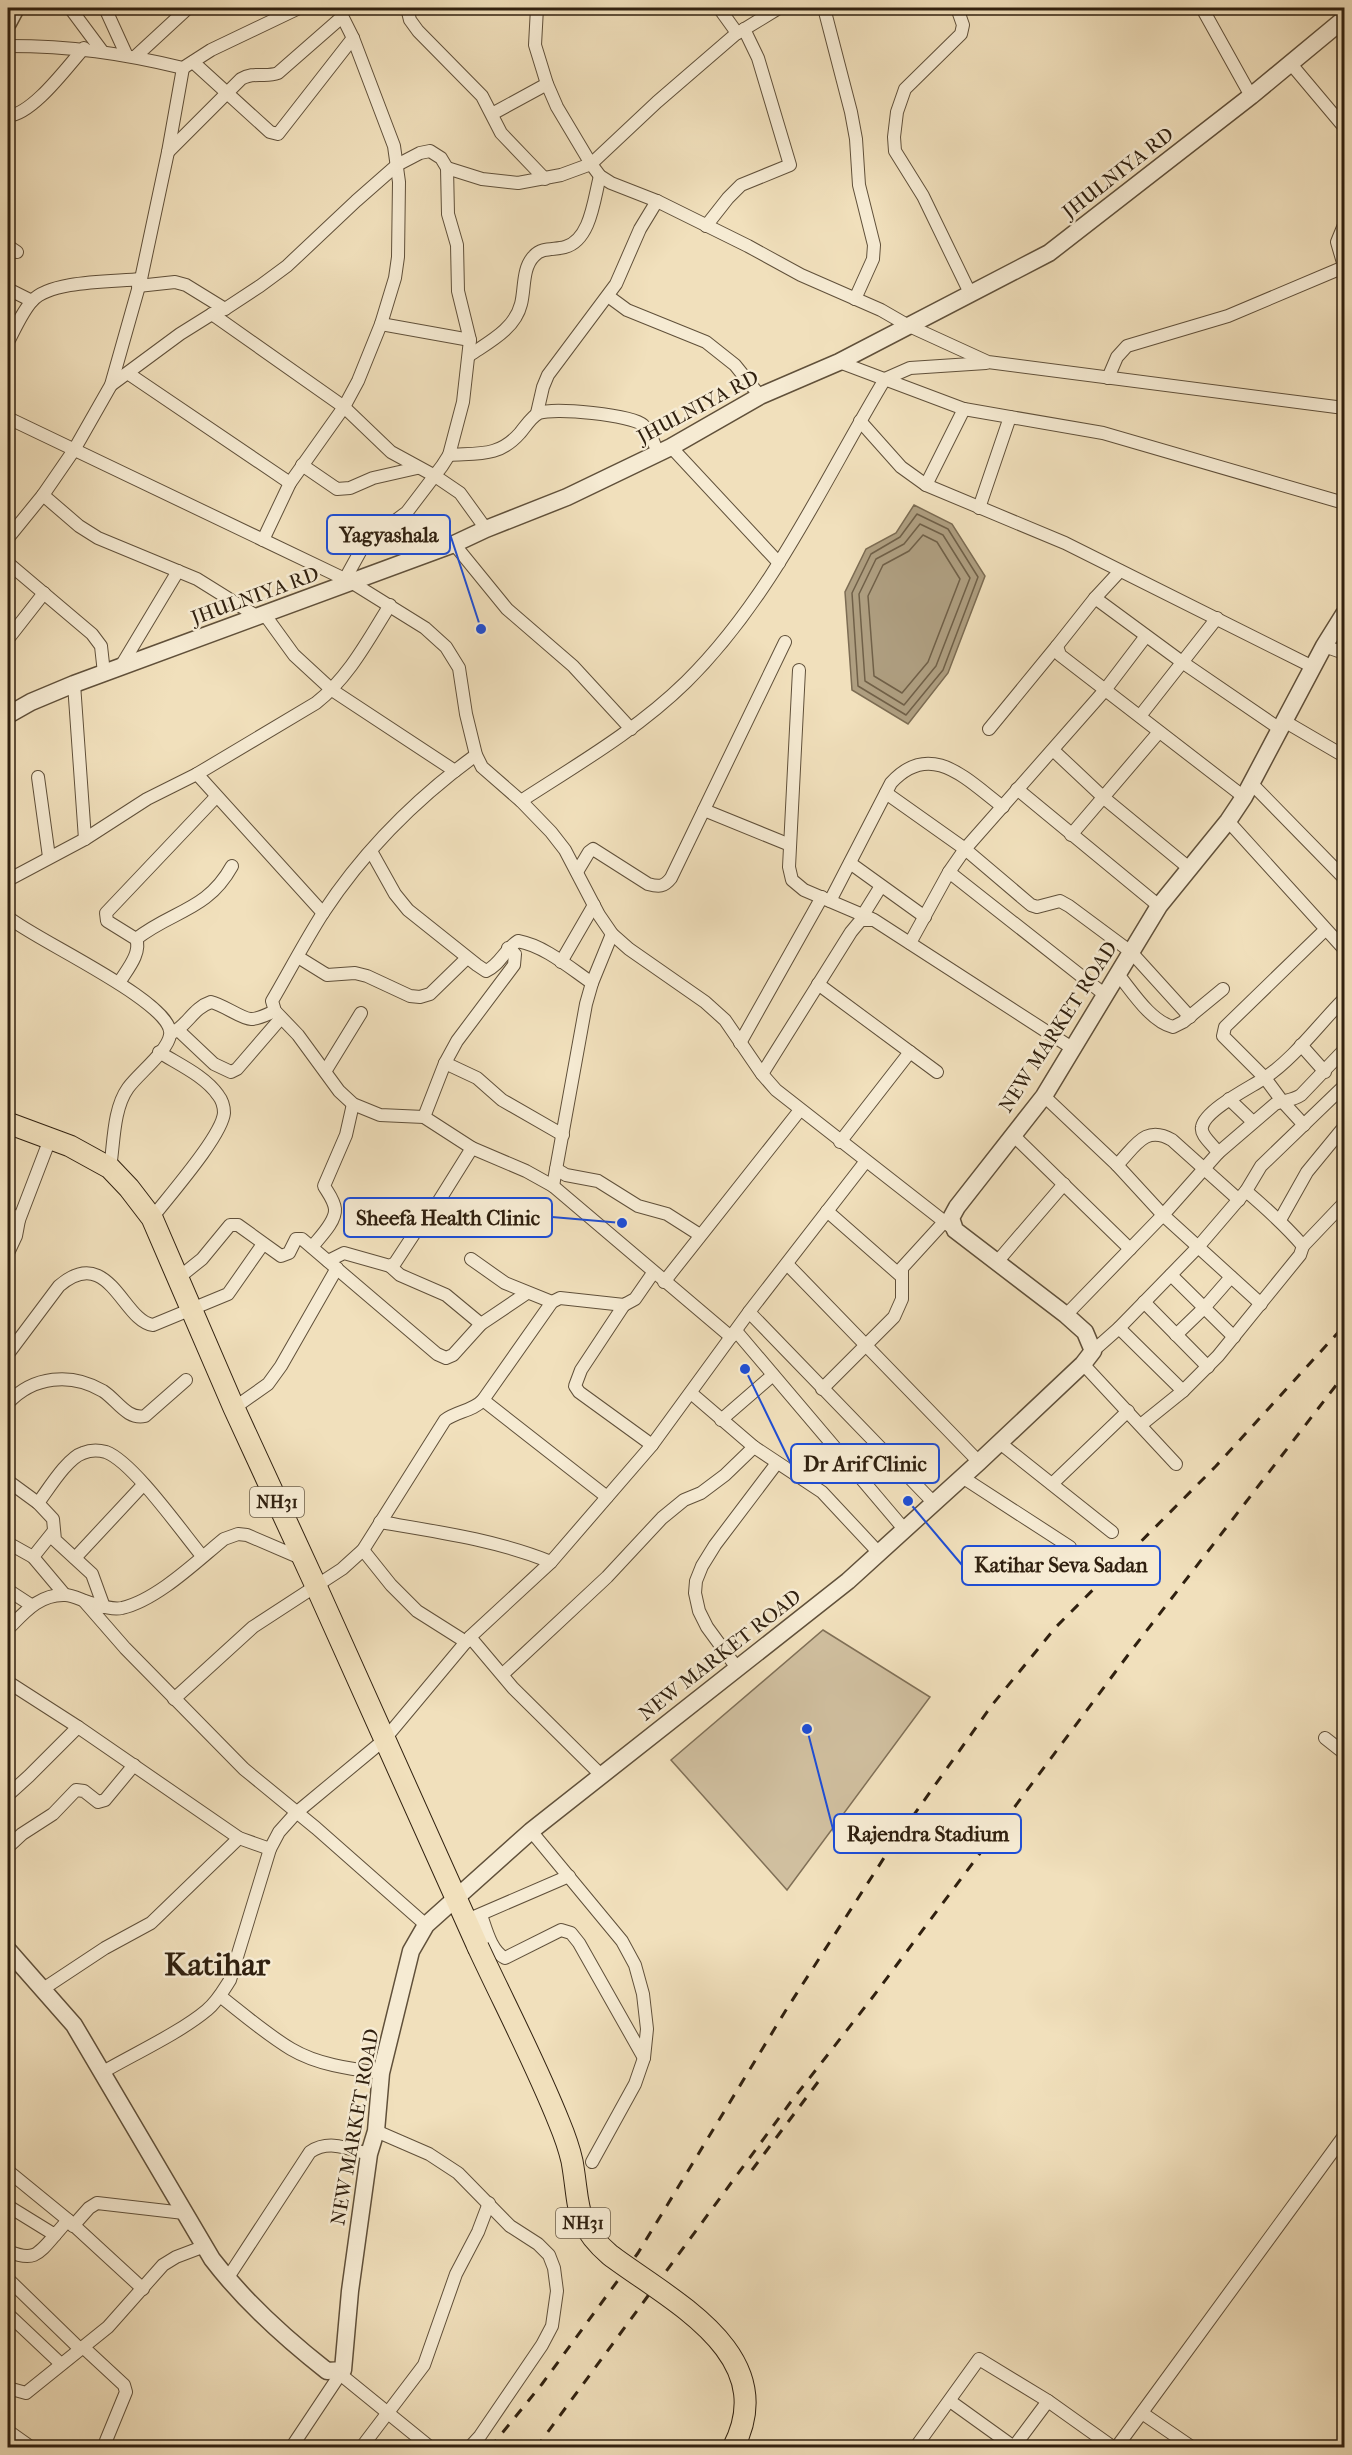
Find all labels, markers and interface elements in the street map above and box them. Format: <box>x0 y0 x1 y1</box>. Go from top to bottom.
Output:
street label: JHULNIYA RD <box>1056 123 1178 225</box>
street label: JHULNIYA RD <box>632 365 763 450</box>
callout: Yagyashala <box>327 515 450 554</box>
text: Yagyashala <box>339 523 440 547</box>
street label: JHULNIYA RD <box>186 562 322 630</box>
street label: NEW MARKET ROAD <box>994 937 1122 1117</box>
callout: Sheefa Health Clinic <box>344 1198 552 1237</box>
text: Sheefa Health Clinic <box>356 1206 540 1230</box>
callout: Dr Arif Clinic <box>791 1444 939 1483</box>
text: Dr Arif Clinic <box>803 1452 927 1476</box>
road number: NH31 <box>250 1487 304 1517</box>
callout: Katihar Seva Sadan <box>962 1546 1160 1585</box>
text: Katihar Seva Sadan <box>974 1553 1148 1577</box>
street label: NEW MARKET ROAD <box>634 1585 806 1725</box>
callout: Rajendra Stadium <box>834 1814 1021 1853</box>
text: Rajendra Stadium <box>847 1822 1010 1846</box>
district label: Katihar <box>164 1946 271 1983</box>
street label: NEW MARKET ROAD <box>326 2027 384 2227</box>
road number: NH31 <box>556 2208 610 2238</box>

